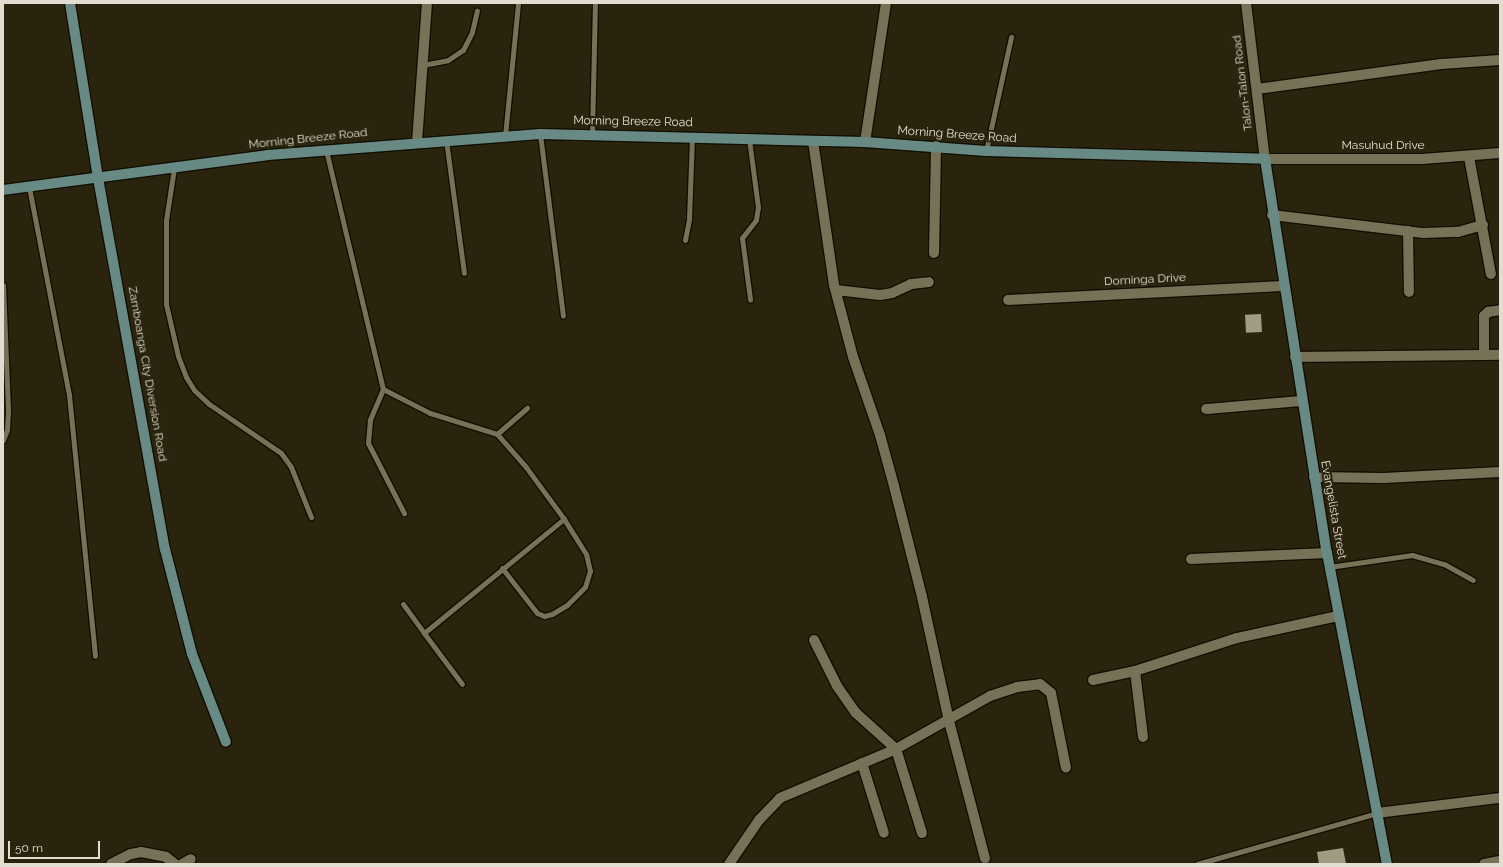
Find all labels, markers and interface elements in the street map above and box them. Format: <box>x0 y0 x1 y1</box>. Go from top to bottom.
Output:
street label: Talon-Talon Road <box>1230 34 1256 132</box>
street label: Morning Breeze Road <box>573 114 693 130</box>
street label: Morning Breeze Road <box>897 124 1017 146</box>
street label: Morning Breeze Road <box>248 126 368 152</box>
street label: Masuhud Drive <box>1341 139 1425 153</box>
street label: Dominga Drive <box>1104 271 1186 289</box>
street label: Zamboanga City Diversion Road <box>124 285 170 463</box>
street label: Evangelista Street <box>1317 460 1349 560</box>
scale bar <box>10 833 102 859</box>
text: 50 m <box>15 841 43 855</box>

